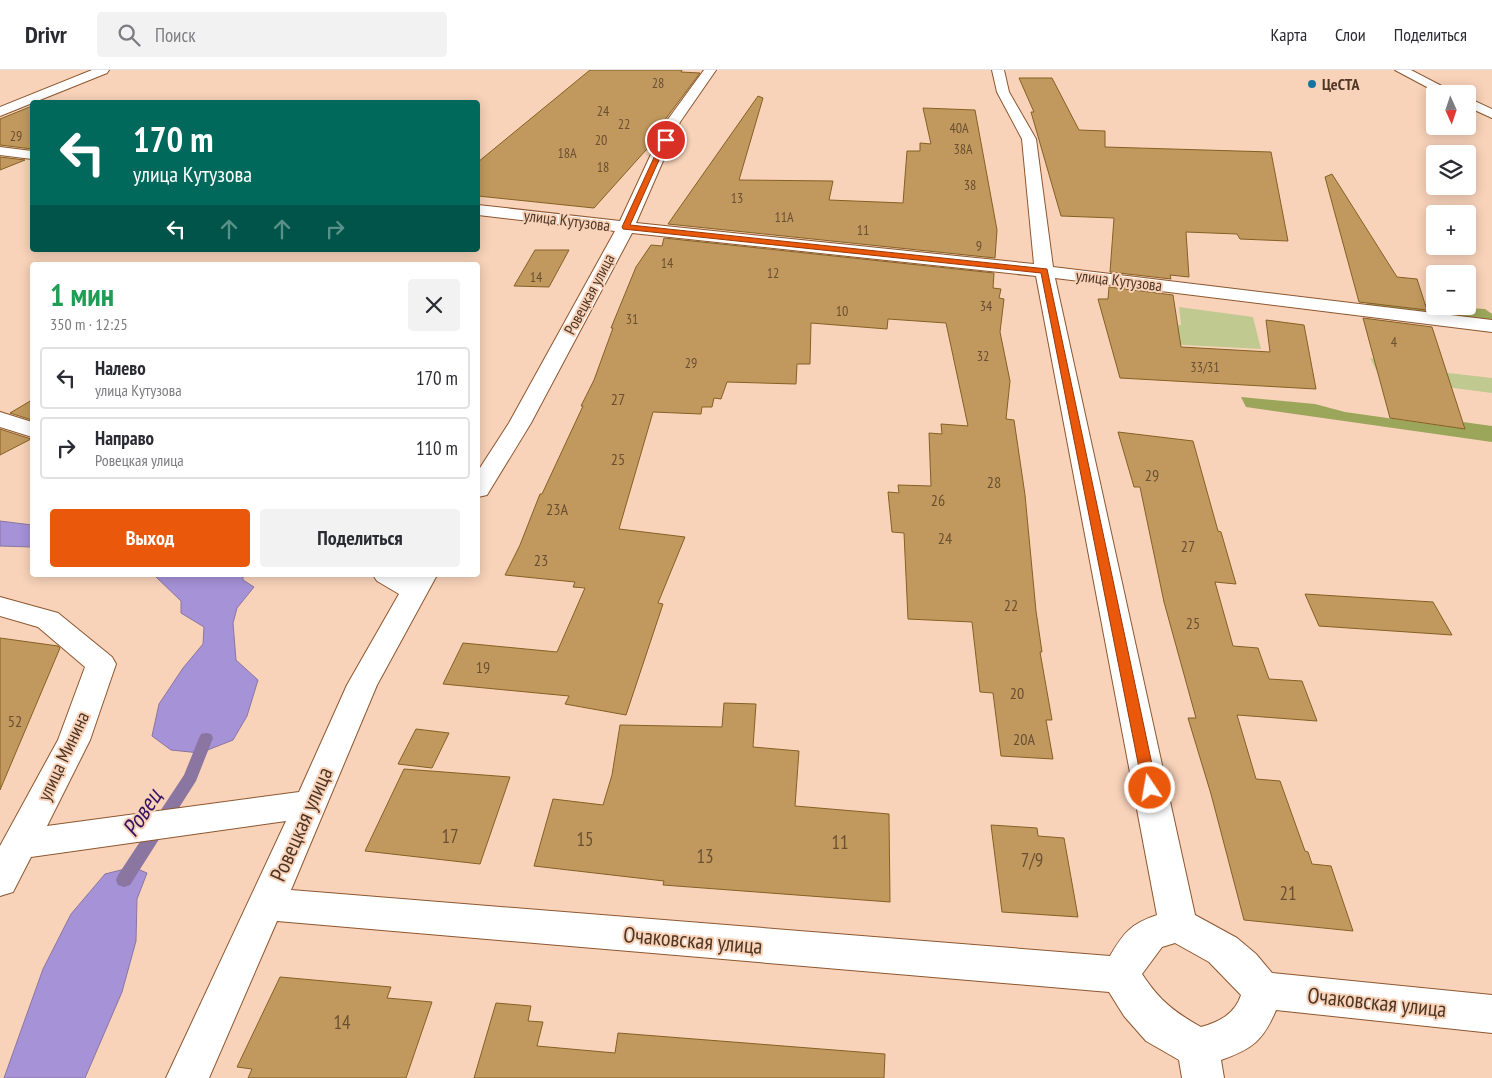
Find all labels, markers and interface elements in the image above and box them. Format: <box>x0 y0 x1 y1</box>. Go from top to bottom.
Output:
search box <box>97 12 447 57</box>
text: Drivr <box>25 19 67 50</box>
icon: search <box>115 21 143 49</box>
text: Поиск <box>155 23 196 47</box>
text: Карта <box>1270 23 1307 46</box>
text: Слои <box>1335 23 1366 46</box>
text: Поделиться <box>1394 23 1467 46</box>
house number: 28 <box>652 74 664 92</box>
place label: ЦеСТА <box>1322 74 1360 94</box>
marker: ЦеСТА <box>1306 78 1318 90</box>
north arrow <box>1426 85 1476 135</box>
map controls <box>1426 85 1476 315</box>
house number: 24 <box>597 102 610 120</box>
house number: 22 <box>618 115 630 133</box>
text: 170 m <box>133 116 214 162</box>
pin <box>645 119 687 161</box>
house number: 40А <box>949 119 969 137</box>
icon: left <box>50 120 115 185</box>
icon: arrive <box>652 126 680 154</box>
house number: 29 <box>10 127 22 145</box>
house number: 20 <box>595 131 607 149</box>
house number: 38А <box>953 140 973 158</box>
house number: 18А <box>557 144 577 162</box>
button: layers <box>1426 145 1476 195</box>
house number: 18 <box>597 158 609 176</box>
text: улица Кутузова <box>133 160 252 188</box>
house number: 38 <box>964 176 976 194</box>
house number: 13 <box>731 189 743 207</box>
street label: улица Кутузова <box>523 205 611 235</box>
button: + <box>1426 205 1476 255</box>
house number: 11А <box>774 208 794 226</box>
icon: left <box>162 215 190 243</box>
icon: ahead <box>215 215 243 243</box>
icon: ahead <box>268 215 296 243</box>
icon: right <box>321 215 349 243</box>
house number: 11 <box>857 221 869 239</box>
house number: 9 <box>976 237 982 255</box>
street label: Ровецкая улица <box>559 250 619 338</box>
house number: 14 <box>661 254 674 272</box>
house number: 12 <box>767 264 779 282</box>
street label: улица Кутузова <box>1075 265 1163 295</box>
button: − <box>1426 265 1476 315</box>
house number: 14 <box>530 268 543 286</box>
text: 1 мин <box>50 275 114 314</box>
button: close <box>408 279 460 331</box>
house number: 34 <box>980 297 993 315</box>
house number: 10 <box>836 302 848 320</box>
house number: 31 <box>626 310 638 328</box>
text: 350 m · 12:25 <box>50 314 128 334</box>
house number: 4 <box>1391 333 1398 351</box>
house number: 32 <box>977 347 989 365</box>
house number: 29 <box>685 354 697 372</box>
text: Налево <box>95 356 146 380</box>
house number: 33/31 <box>1190 358 1220 376</box>
icon: left <box>52 364 80 392</box>
text: 170 m <box>416 366 458 390</box>
text: улица Кутузова <box>95 380 182 400</box>
house number: 27 <box>611 389 625 409</box>
text: Направо <box>95 426 154 450</box>
icon: right <box>52 434 80 462</box>
text: 110 m <box>416 436 458 460</box>
house number: 25 <box>611 449 625 469</box>
text: Ровецкая улица <box>95 450 184 470</box>
house number: 29 <box>1145 465 1159 485</box>
house number: 28 <box>987 472 1001 492</box>
house number: 26 <box>931 490 945 510</box>
house number: 23А <box>546 499 568 519</box>
button: Выход <box>50 509 250 567</box>
button: Поделиться <box>260 509 460 567</box>
house number: 24 <box>938 528 952 548</box>
house number: 27 <box>1181 536 1195 556</box>
house number: 23 <box>534 550 548 570</box>
house number: 22 <box>1004 595 1018 615</box>
house number: 25 <box>1186 613 1200 633</box>
house number: 19 <box>476 657 490 677</box>
house number: 20 <box>1010 683 1024 703</box>
street label: улица Минина <box>32 707 94 805</box>
house number: 52 <box>8 711 22 731</box>
house number: 20А <box>1013 729 1035 749</box>
position arrow <box>1123 761 1175 813</box>
street label: Ровецкая улица <box>263 763 339 885</box>
water label: Ровец <box>115 782 169 842</box>
house number: 17 <box>441 824 459 848</box>
house number: 15 <box>576 827 594 851</box>
house number: 11 <box>831 830 849 854</box>
house number: 13 <box>696 844 714 868</box>
house number: 7/9 <box>1021 848 1043 872</box>
house number: 21 <box>1279 881 1297 905</box>
street label: Очаковская улица <box>622 920 764 960</box>
street label: Очаковская улица <box>1306 981 1448 1023</box>
house number: 14 <box>333 1010 351 1034</box>

